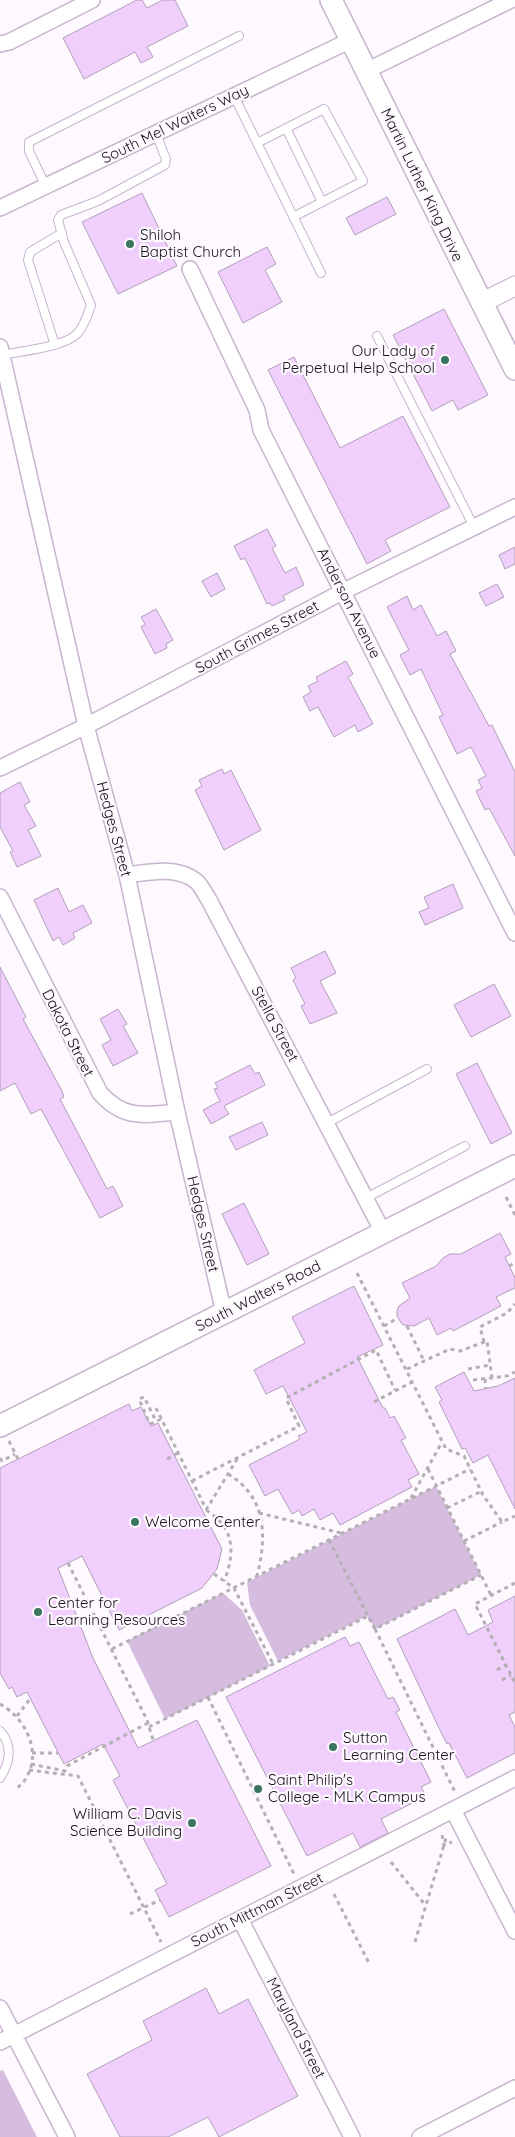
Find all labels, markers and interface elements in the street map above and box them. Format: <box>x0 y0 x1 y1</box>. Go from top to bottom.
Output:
street label: South Mel Waiters Way <box>98 80 251 167</box>
street label: Martin Luther King Drive <box>377 105 468 265</box>
place label: Shiloh Baptist Church <box>140 225 241 261</box>
marker: Shiloh Baptist Church <box>124 238 136 250</box>
place label: Our Lady of Perpetual Help School <box>282 341 436 377</box>
marker: Our Lady of Perpetual Help School <box>439 354 451 366</box>
street label: Anderson Avenue <box>313 544 386 661</box>
street label: South Grimes Street <box>192 596 322 677</box>
street label: Hedges Street <box>93 779 136 879</box>
street label: Stella Street <box>248 983 303 1065</box>
street label: Dakota Street <box>38 986 99 1080</box>
street label: Hedges Street <box>183 1174 224 1274</box>
street label: South Walters Road <box>192 1256 324 1335</box>
place label: Welcome Center <box>145 1512 261 1531</box>
marker: Welcome Center <box>129 1516 141 1528</box>
place label: Center for Learning Resources <box>48 1593 185 1629</box>
marker: Center for Learning Resources <box>32 1606 44 1618</box>
place label: Sutton Learning Center <box>343 1728 455 1764</box>
marker: Sutton Learning Center <box>327 1741 339 1753</box>
place label: Saint Philip's College - MLK Campus <box>268 1770 425 1806</box>
marker: Saint Philip's College - MLK Campus <box>252 1783 264 1795</box>
place label: William C. Davis Science Building <box>70 1804 182 1840</box>
marker: William C. Davis Science Building <box>186 1817 198 1829</box>
street label: South Mittman Street <box>187 1868 326 1951</box>
street label: Maryland Street <box>263 1974 330 2082</box>

